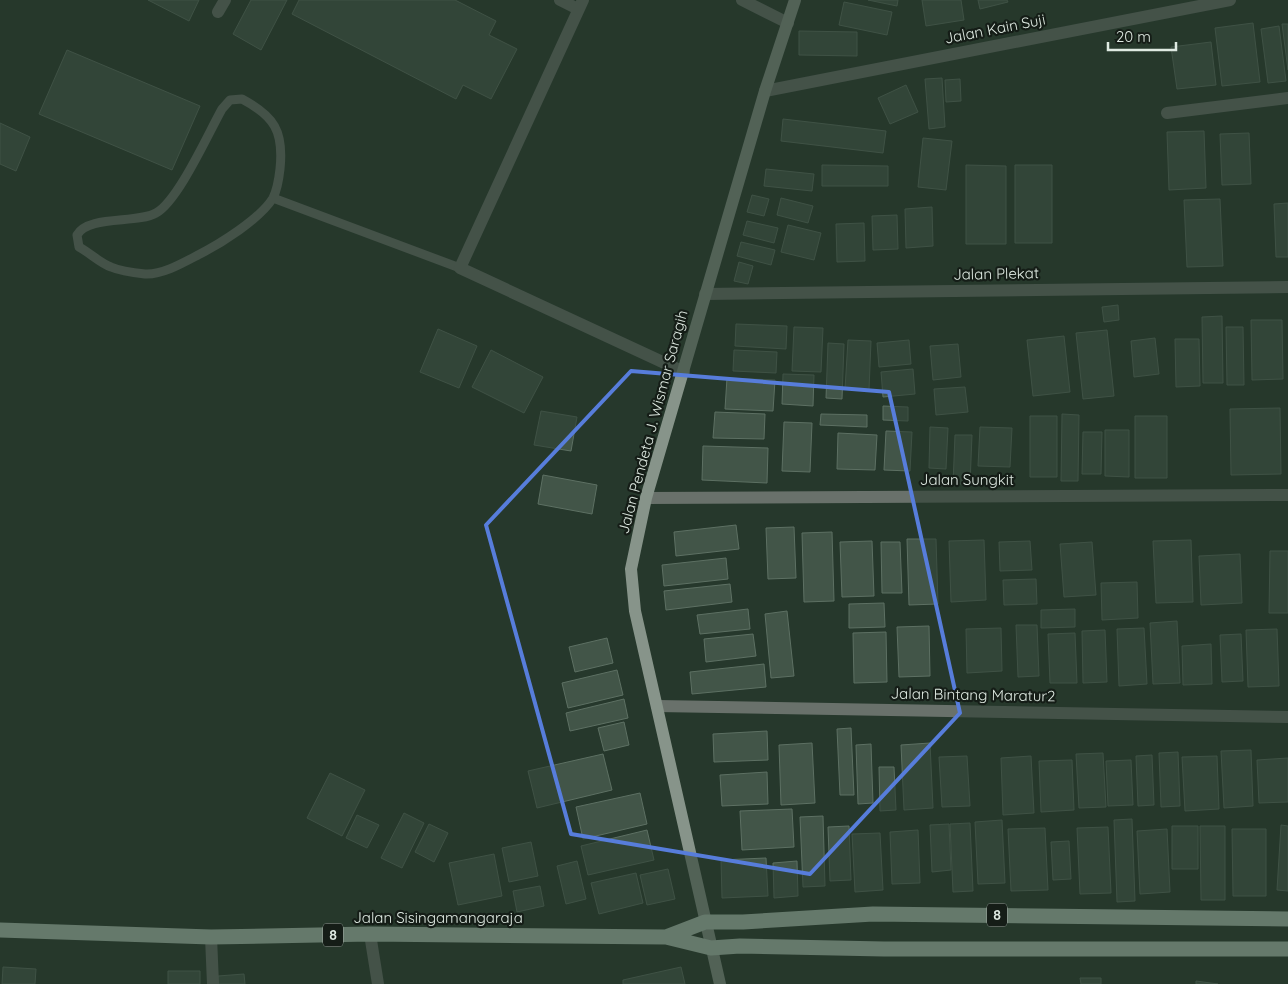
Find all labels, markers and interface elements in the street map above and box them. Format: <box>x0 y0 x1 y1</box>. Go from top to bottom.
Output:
street label: Jalan Kain Suji <box>943 9 1047 48</box>
scale bar <box>1108 20 1176 52</box>
text: 20 m <box>1116 27 1151 46</box>
street label: Jalan Plekat <box>953 263 1039 284</box>
street label: Jalan Pendeta J. Wismar Saragih <box>613 308 692 536</box>
street label: Jalan Sungkit <box>920 470 1014 489</box>
street label: Jalan Bintang Maratur2 <box>890 684 1056 705</box>
road number: 8 <box>987 904 1007 926</box>
street label: Jalan Sisingamangaraja <box>353 908 523 927</box>
road number: 8 <box>323 924 343 946</box>

